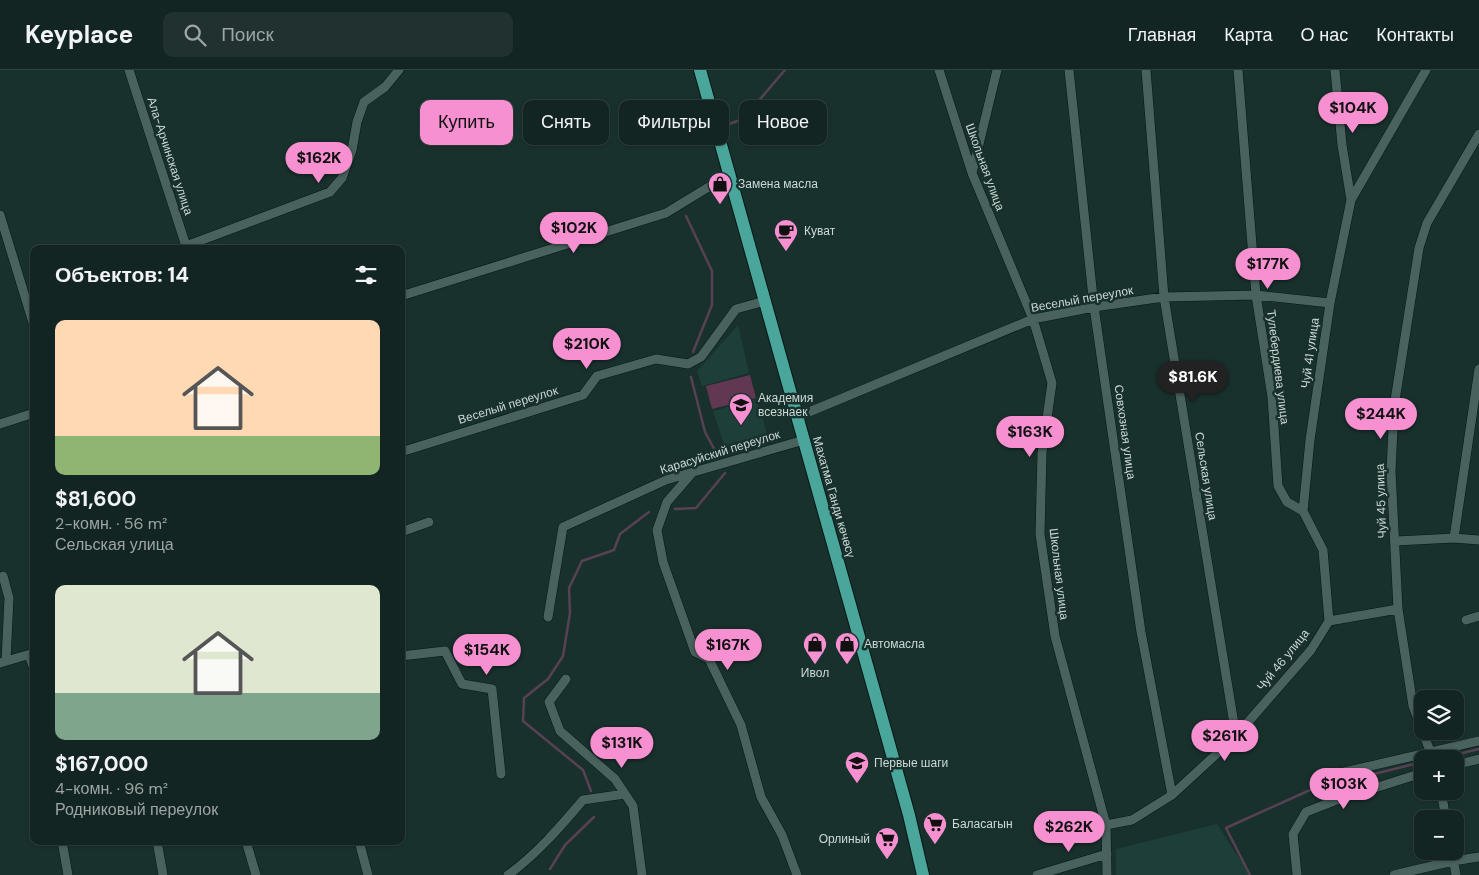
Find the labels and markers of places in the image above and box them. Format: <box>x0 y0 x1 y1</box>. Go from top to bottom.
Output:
pin: $104K <box>1318 92 1388 134</box>
pin: $162K <box>284 142 354 184</box>
shop icon: Замена масла <box>707 171 733 205</box>
place label: Замена масла <box>738 176 818 192</box>
pin: $102K <box>539 212 609 254</box>
cafe icon: Куват <box>773 218 799 252</box>
place label: Куват <box>804 223 836 239</box>
pin: $177K <box>1233 248 1303 290</box>
pin: $210K <box>552 328 622 370</box>
pin: $81.6K <box>1152 360 1234 403</box>
place label: Академия всезнаек <box>758 390 813 420</box>
school or university icon: Академия всезнаек <box>728 392 754 426</box>
pin: $244K <box>1346 398 1416 440</box>
pin: $163K <box>995 416 1065 458</box>
pin: $167K <box>693 628 763 671</box>
shop icon: Ивол <box>802 631 828 665</box>
shop icon: Автомасла <box>834 631 860 665</box>
pin: $154K <box>452 634 522 676</box>
place label: Автомасла <box>864 636 925 652</box>
place label: Ивол <box>801 665 829 681</box>
pin: $261K <box>1190 720 1260 762</box>
pin: $131K <box>587 726 657 769</box>
school or university icon: Первые шаги <box>844 750 870 784</box>
place label: Первые шаги <box>874 755 948 771</box>
pin: $103K <box>1309 768 1379 810</box>
pin: $262K <box>1034 810 1104 853</box>
supermarket icon: Баласагын <box>922 811 948 845</box>
place label: Баласагын <box>952 816 1013 832</box>
supermarket icon: Орлиный <box>874 826 900 860</box>
place label: Орлиный <box>819 831 870 847</box>

